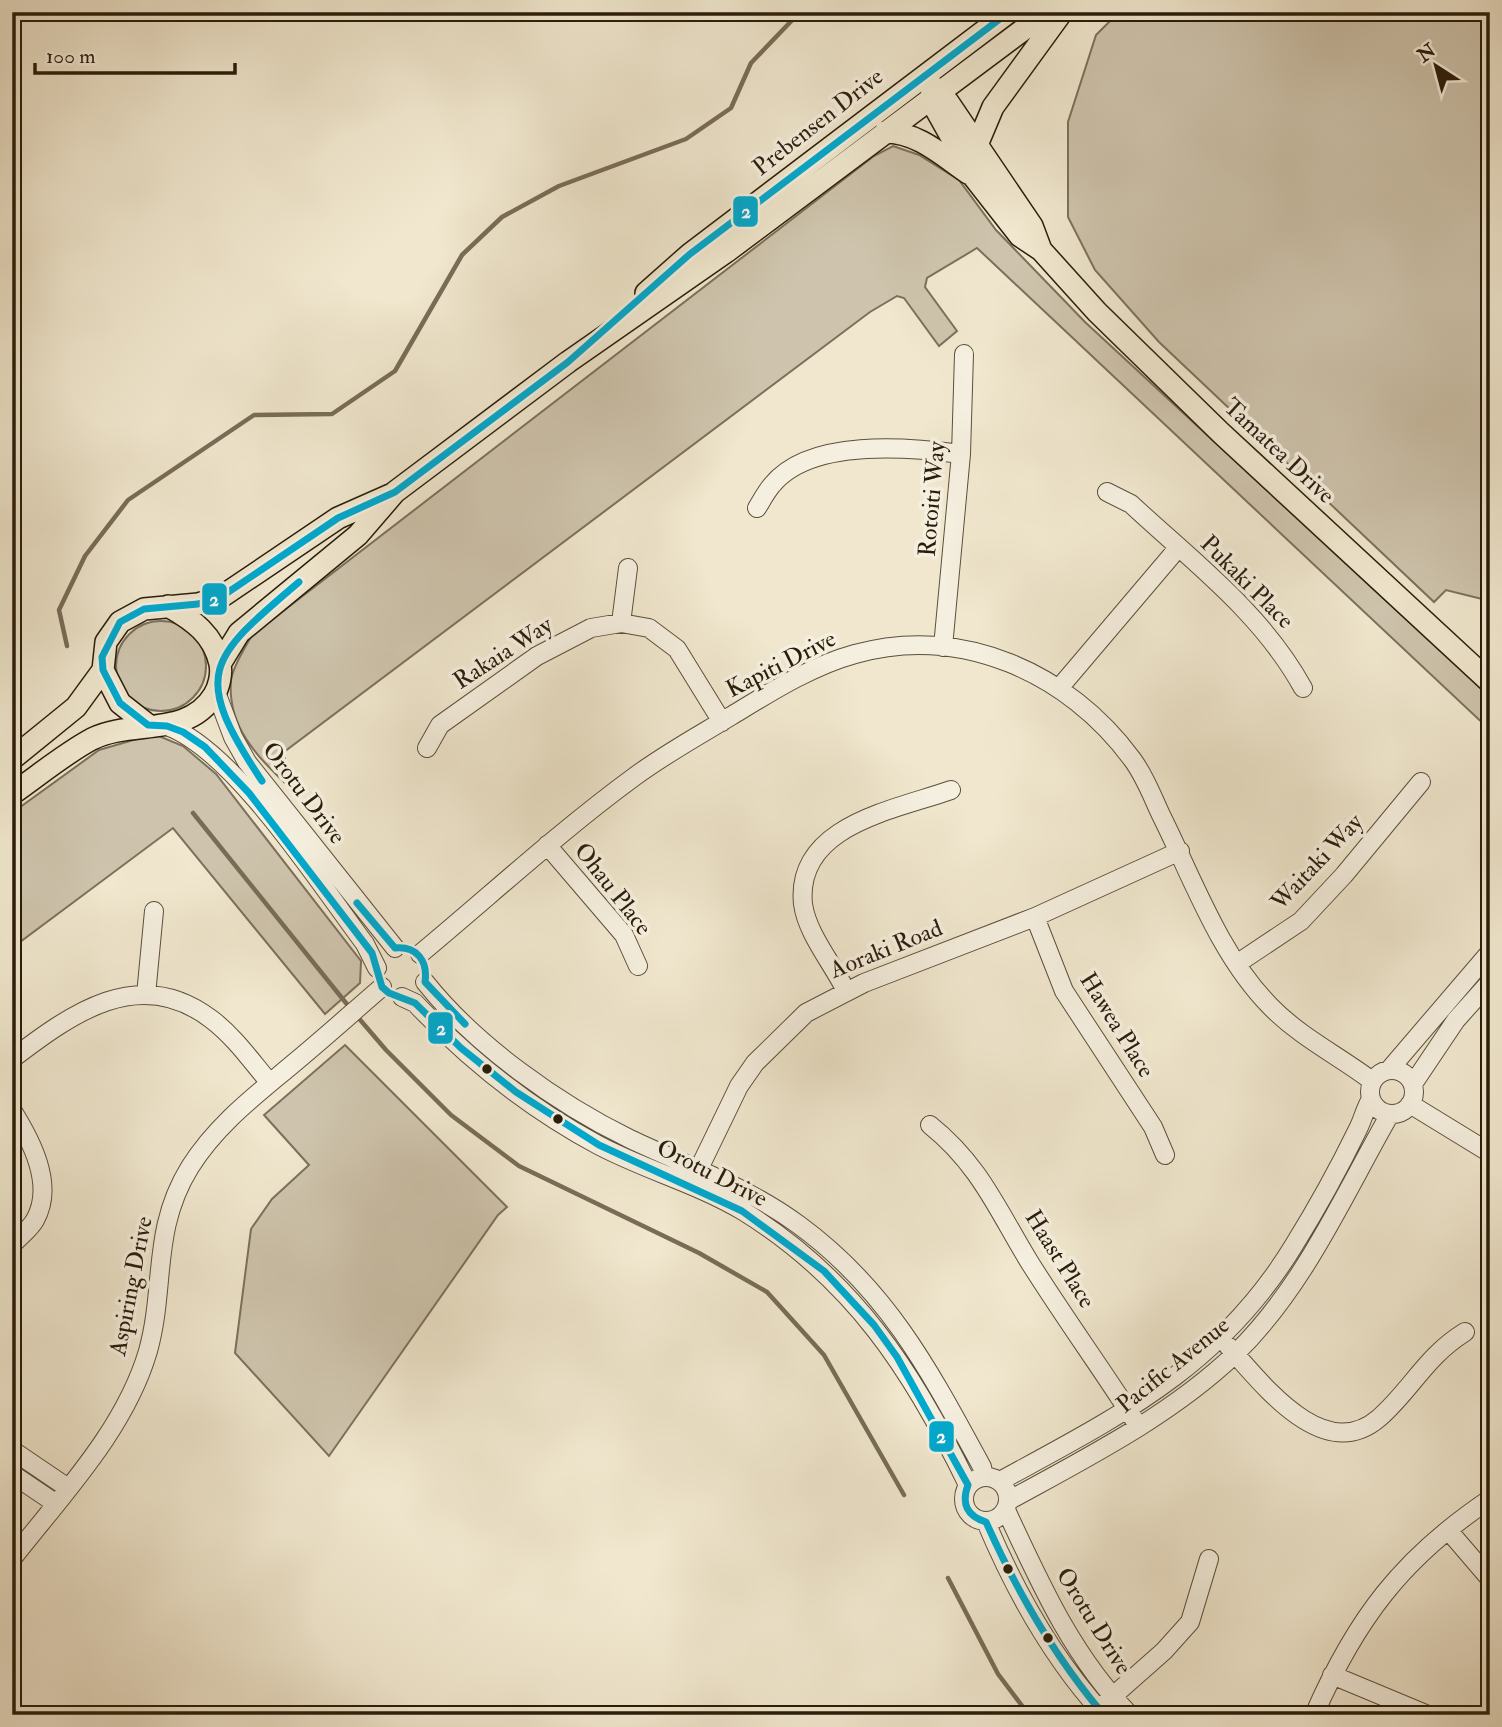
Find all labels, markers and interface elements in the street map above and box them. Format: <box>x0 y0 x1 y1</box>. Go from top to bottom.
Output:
scale bar <box>35 32 234 76</box>
north arrow <box>1400 32 1470 102</box>
text: N <box>1412 38 1441 68</box>
text: 100 m <box>46 43 96 70</box>
street label: Prebensen Drive <box>746 61 890 183</box>
line badge: 2 <box>732 195 759 228</box>
text: 2 <box>741 200 751 224</box>
street label: Tamatea Drive <box>1217 392 1341 510</box>
street label: Rotoiti Way <box>912 440 953 558</box>
street label: Pukaki Place <box>1194 529 1300 635</box>
line badge: 2 <box>201 582 228 616</box>
text: 2 <box>209 588 219 612</box>
street label: Rakaia Way <box>448 609 559 696</box>
street label: Kapiti Drive <box>721 623 841 705</box>
street label: Orotu Drive <box>255 736 353 850</box>
street label: Waitaki Way <box>1264 807 1370 918</box>
street label: Ohau Place <box>567 836 659 942</box>
street label: Aoraki Road <box>824 912 947 986</box>
street label: Hawea Place <box>1072 966 1162 1084</box>
line badge: 2 <box>427 1011 454 1045</box>
text: 2 <box>436 1017 446 1041</box>
unlabelled marker <box>480 1062 494 1076</box>
unlabelled marker <box>551 1112 565 1126</box>
street label: Orotu Drive <box>651 1132 773 1214</box>
street label: Haast Place <box>1018 1204 1102 1314</box>
street label: Aspiring Drive <box>102 1214 160 1359</box>
street label: Pacific Avenue <box>1110 1310 1236 1420</box>
line badge: 2 <box>928 1420 955 1453</box>
text: 2 <box>936 1425 946 1449</box>
unlabelled marker <box>1001 1562 1015 1576</box>
street label: Orotu Drive <box>1049 1562 1139 1680</box>
unlabelled marker <box>1041 1631 1055 1645</box>

